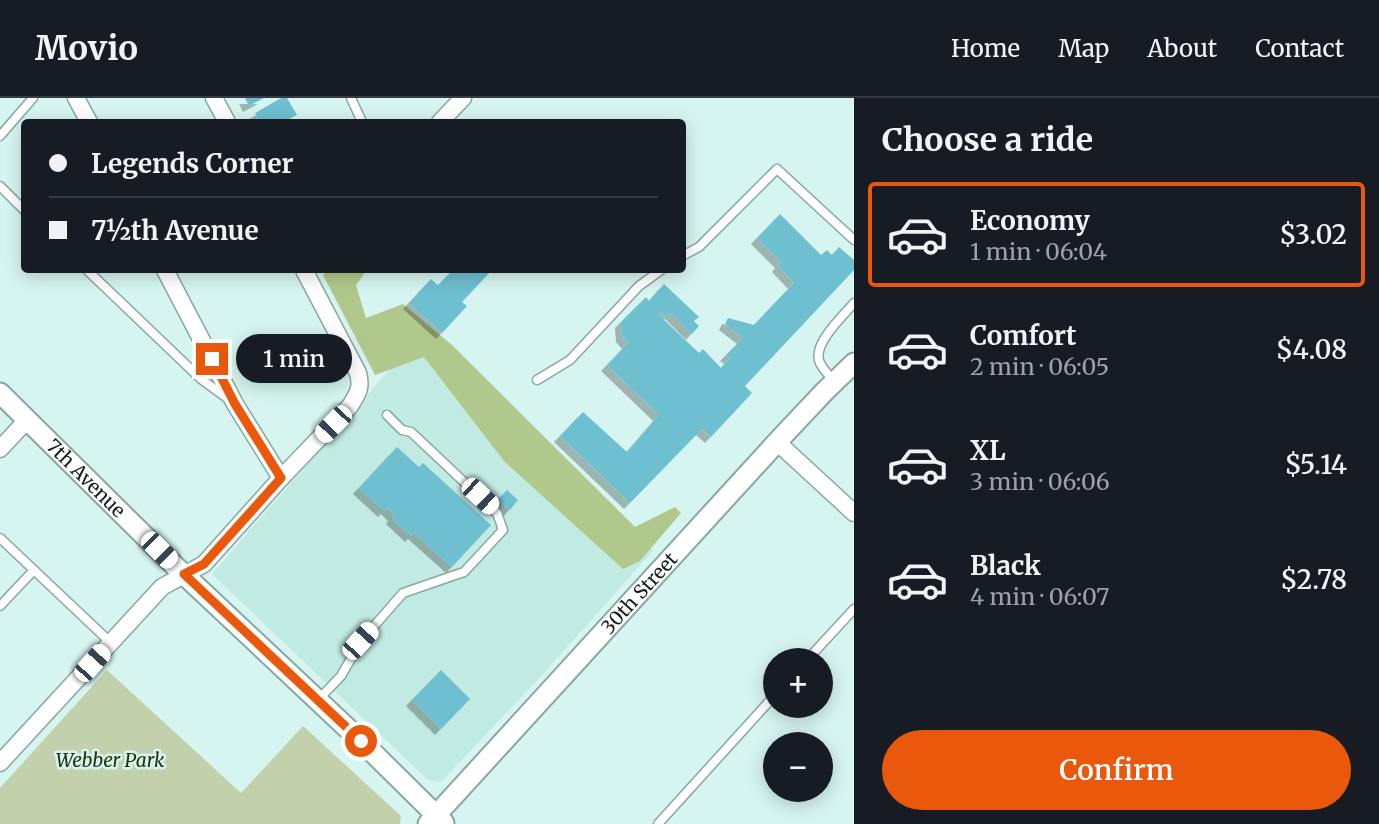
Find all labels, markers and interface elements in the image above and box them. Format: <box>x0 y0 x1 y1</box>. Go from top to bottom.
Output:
text: Movio <box>35 28 138 69</box>
text: Home <box>951 33 1020 64</box>
text: Map <box>1058 33 1109 64</box>
text: About <box>1147 33 1217 64</box>
text: Contact <box>1255 33 1344 64</box>
text: Choose a ride <box>882 120 1093 160</box>
text: Legends Corner <box>91 147 294 180</box>
icon: car <box>886 203 949 266</box>
text: Economy <box>970 204 1090 237</box>
text: 7½th Avenue <box>91 214 258 247</box>
text: $3.02 <box>1279 218 1347 251</box>
text: 1 min · 06:04 <box>970 237 1107 266</box>
icon: car <box>886 318 949 381</box>
text: Comfort <box>970 319 1076 352</box>
text: $4.08 <box>1276 333 1347 366</box>
callout: 1 min <box>236 334 352 384</box>
route end <box>196 343 228 375</box>
text: 1 min <box>263 344 325 373</box>
text: 2 min · 06:05 <box>970 352 1109 381</box>
car <box>311 402 356 446</box>
icon: car <box>886 433 949 496</box>
street label: 7th Avenue <box>41 434 131 522</box>
text: XL <box>970 434 1006 467</box>
text: $5.14 <box>1284 448 1347 481</box>
text: 3 min · 06:06 <box>970 467 1110 496</box>
car <box>458 474 503 518</box>
car <box>137 528 182 572</box>
street label: 30th Street <box>596 547 683 639</box>
icon: car <box>886 548 949 611</box>
text: Black <box>970 549 1041 582</box>
text: $2.78 <box>1280 563 1347 596</box>
text: 4 min · 06:07 <box>970 582 1109 611</box>
car <box>339 618 382 664</box>
car <box>71 640 114 686</box>
map controls <box>763 648 833 802</box>
button: + <box>763 648 833 718</box>
route start <box>345 725 377 757</box>
button: Confirm <box>882 730 1351 810</box>
button: − <box>763 732 833 802</box>
park label: Webber Park <box>56 748 165 772</box>

